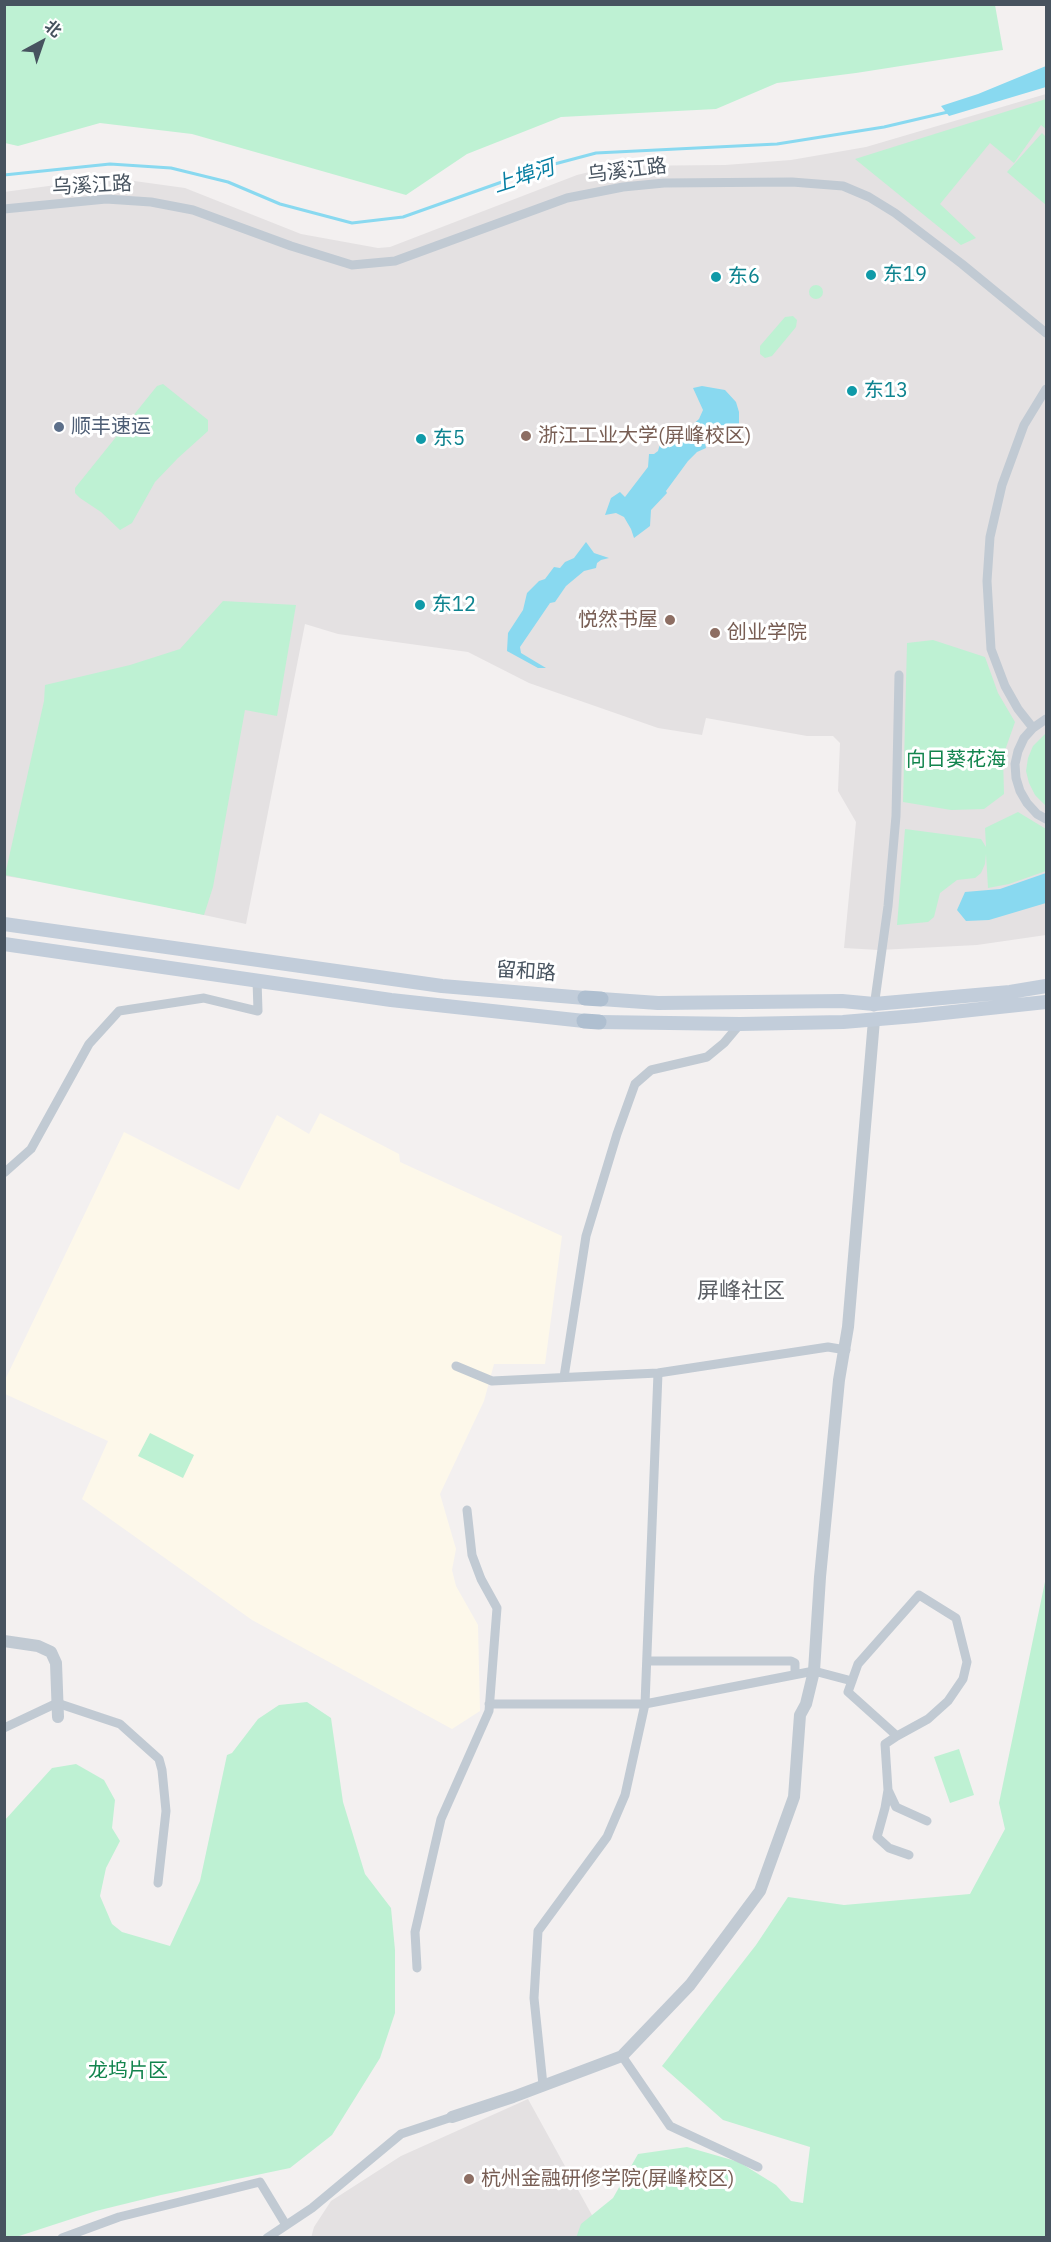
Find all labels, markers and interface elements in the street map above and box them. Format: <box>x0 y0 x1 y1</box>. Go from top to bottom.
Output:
north arrow <box>12 12 72 72</box>
text: 北 <box>41 15 66 41</box>
street label: 乌溪江路 <box>586 154 668 188</box>
water label: 上埠河 <box>490 155 558 199</box>
street label: 乌溪江路 <box>51 172 133 200</box>
place label: 东19 <box>883 263 927 287</box>
place label: 东6 <box>728 265 760 289</box>
marker: 东19 <box>864 268 878 282</box>
marker: 东6 <box>709 270 723 284</box>
place label: 东13 <box>864 379 908 403</box>
marker: 东13 <box>845 384 859 398</box>
place label: 顺丰速运 <box>71 415 151 439</box>
marker: 顺丰速运 <box>52 420 66 434</box>
place label: 浙江工业大学(屏峰校区) <box>538 424 751 448</box>
place label: 东5 <box>433 427 465 451</box>
marker: 浙江工业大学(屏峰校区) <box>519 429 533 443</box>
marker: 东5 <box>414 432 428 446</box>
place label: 东12 <box>432 593 476 617</box>
marker: 东12 <box>413 598 427 612</box>
place label: 悦然书屋 <box>578 608 658 632</box>
marker: 悦然书屋 <box>663 613 677 627</box>
place label: 创业学院 <box>727 621 807 645</box>
marker: 创业学院 <box>708 626 722 640</box>
park label: 向日葵花海 <box>906 748 1006 772</box>
street label: 留和路 <box>495 958 557 986</box>
district label: 屏峰社区 <box>697 1279 785 1305</box>
park label: 龙坞片区 <box>88 2059 168 2083</box>
place label: 杭州金融研修学院(屏峰校区) <box>481 2167 734 2191</box>
marker: 杭州金融研修学院(屏峰校区) <box>462 2172 476 2186</box>

